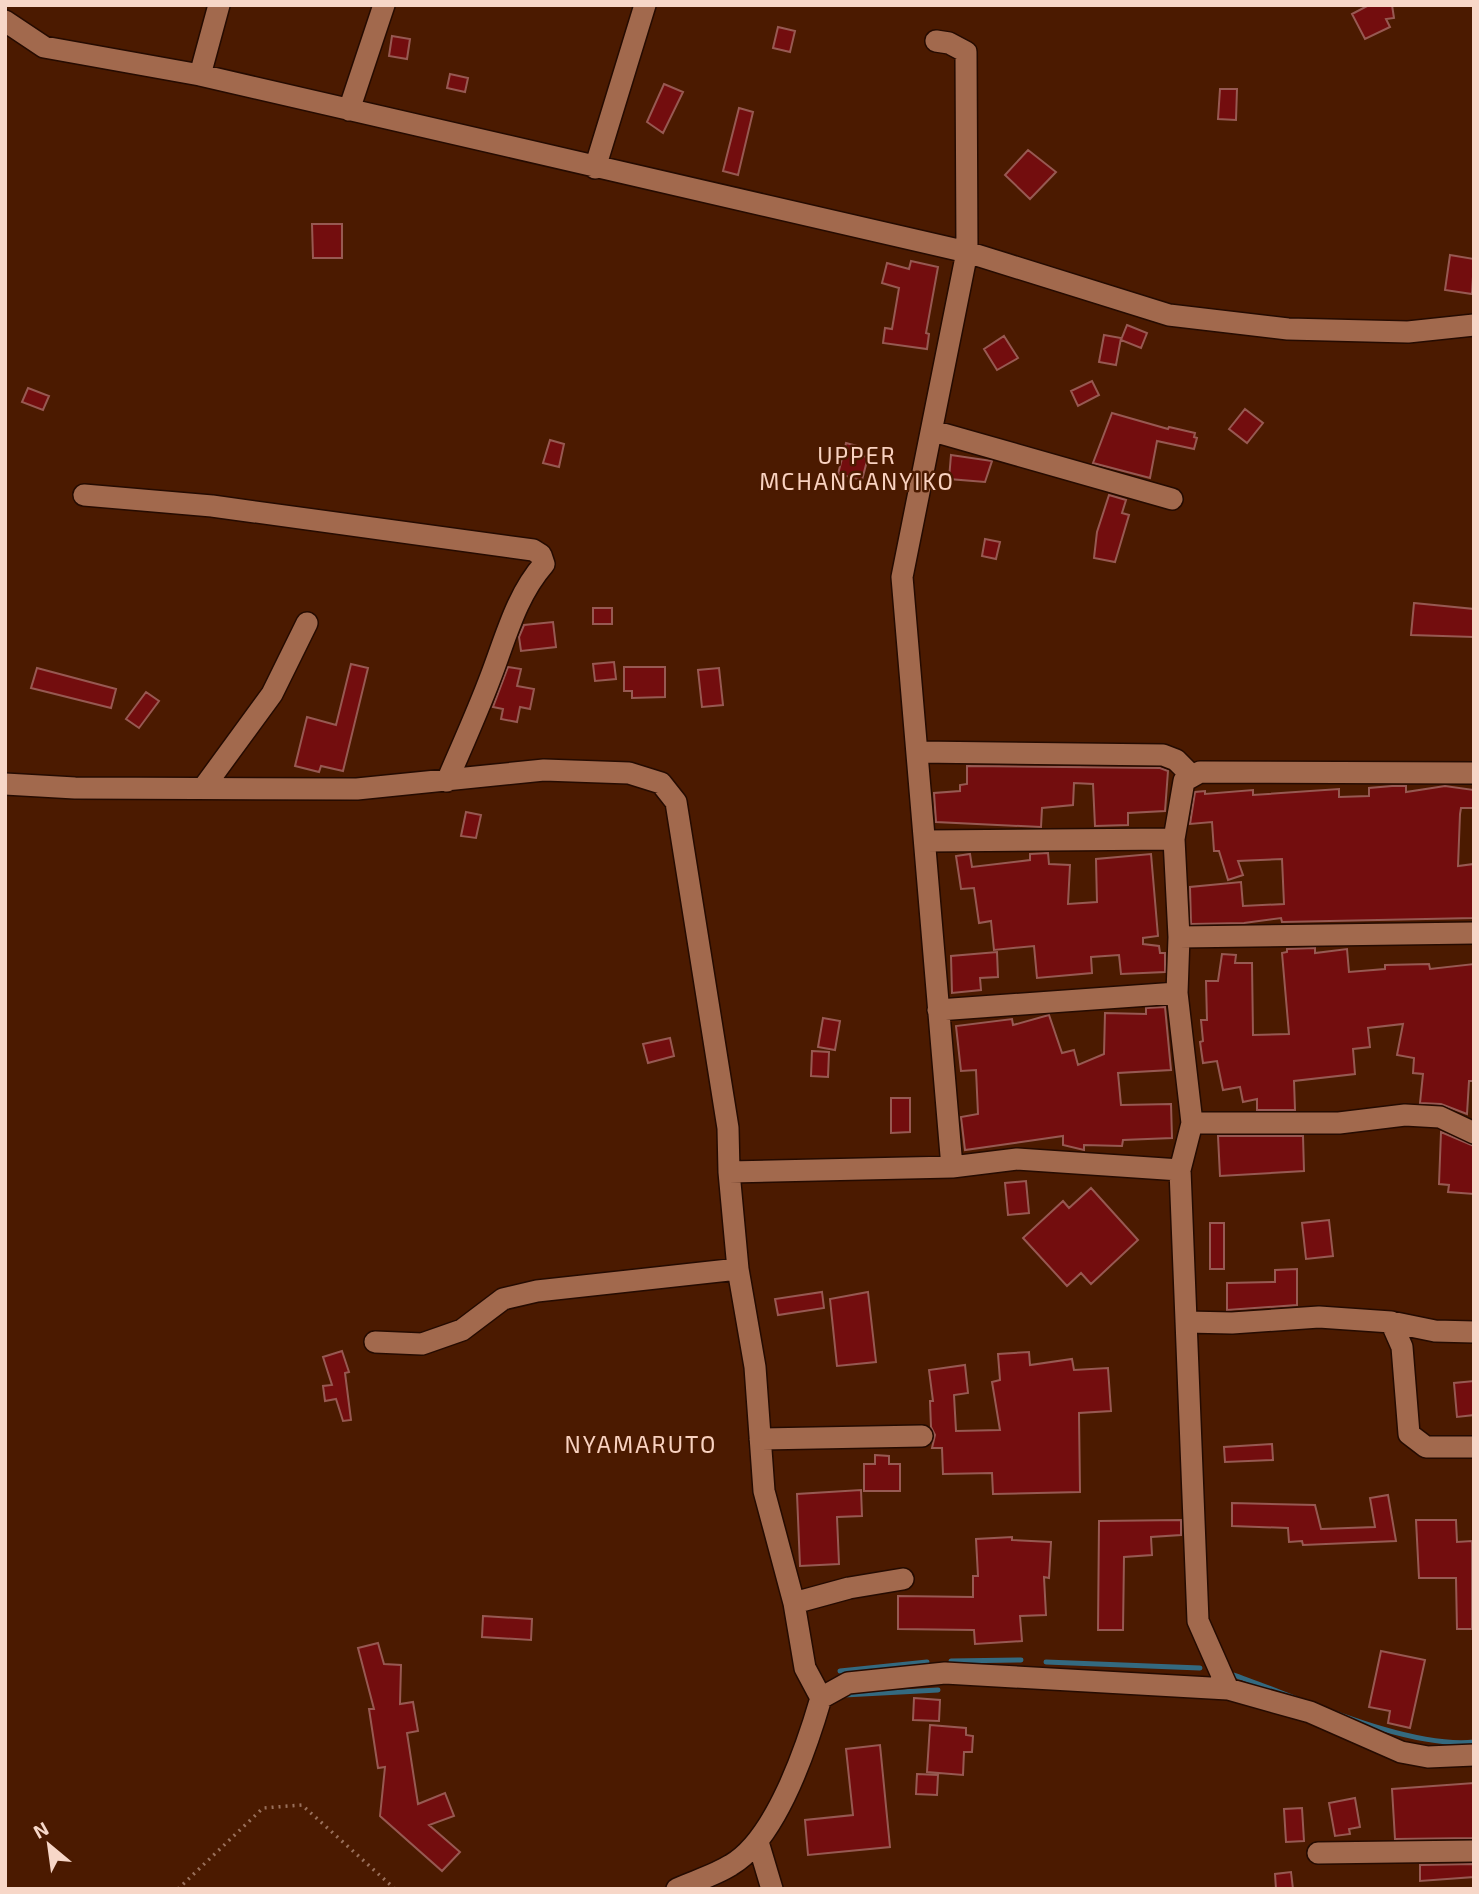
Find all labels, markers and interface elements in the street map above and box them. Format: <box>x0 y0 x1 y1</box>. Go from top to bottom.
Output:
district label: UPPER MCHANGANYIKO <box>759 441 955 495</box>
district label: NYAMARUTO <box>565 1430 717 1458</box>
north arrow <box>14 1810 84 1880</box>
text: N <box>29 1816 52 1843</box>

